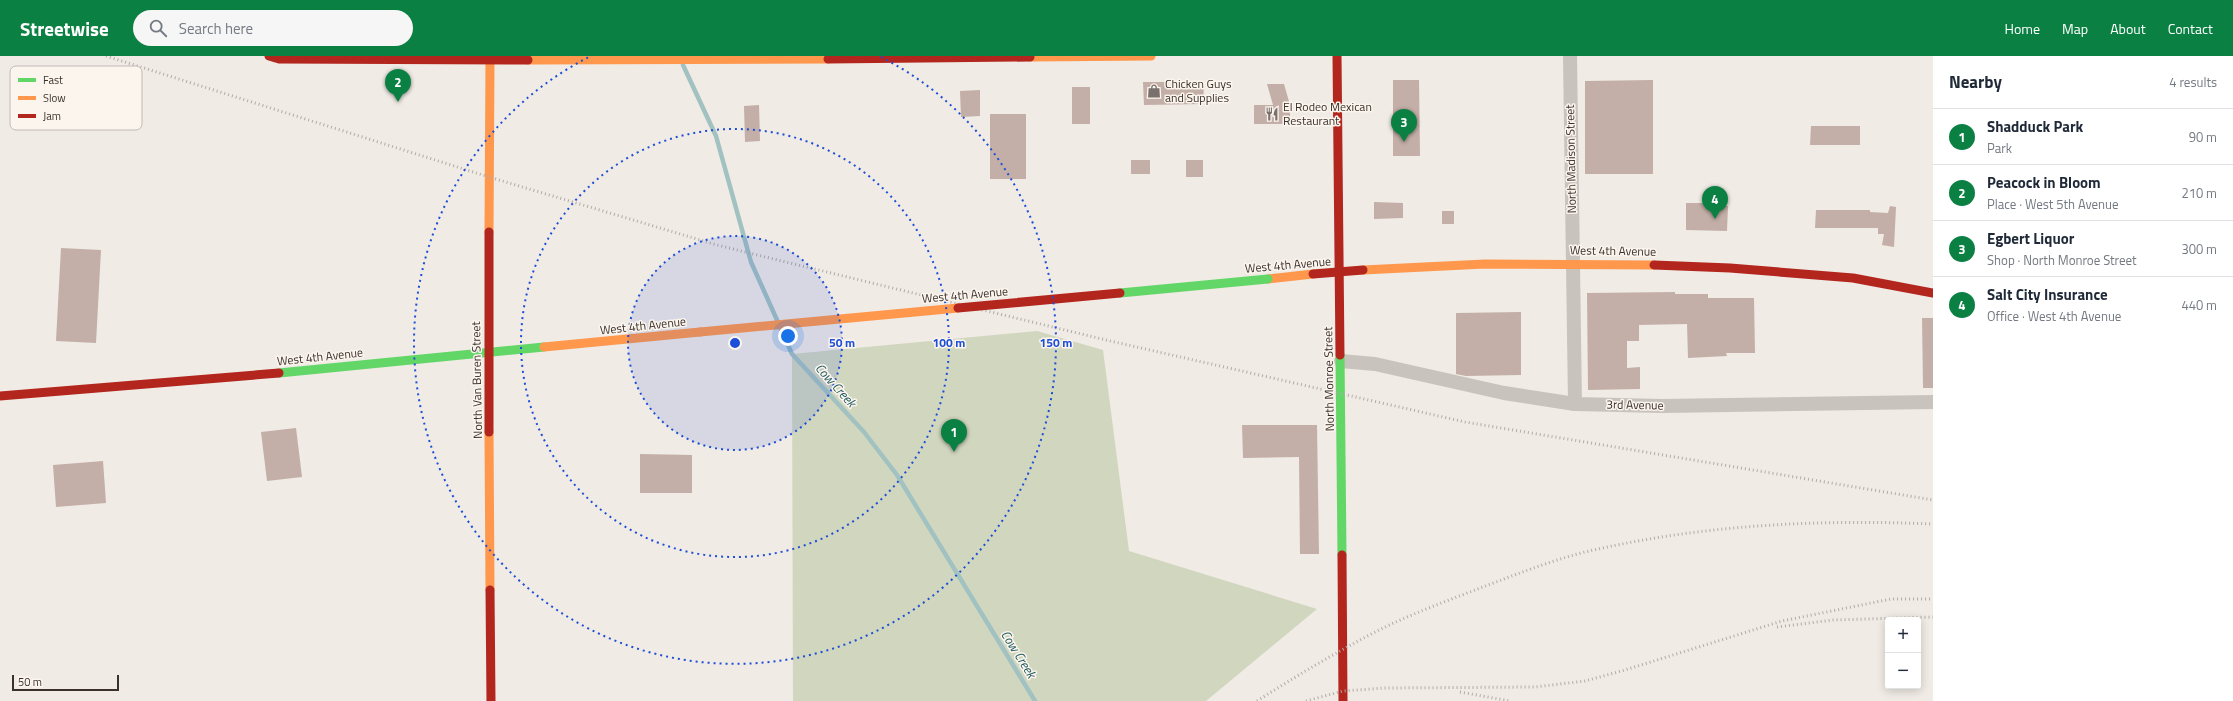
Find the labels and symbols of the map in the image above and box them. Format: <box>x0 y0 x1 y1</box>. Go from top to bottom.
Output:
legend <box>10 66 142 130</box>
pin: 2 <box>385 69 411 102</box>
text: Fast <box>43 72 63 88</box>
place label: Chicken Guys and Supplies <box>1165 74 1232 107</box>
shop icon: Chicken Guys and Supplies <box>1146 83 1162 99</box>
text: Slow <box>43 90 66 106</box>
place label: El Rodeo Mexican Restaurant <box>1283 97 1372 130</box>
street label: North Madison Street <box>1560 104 1581 214</box>
restaurant icon: El Rodeo Mexican Restaurant <box>1264 106 1280 122</box>
text: Jam <box>43 108 61 124</box>
pin: 3 <box>1391 109 1417 142</box>
pin: 4 <box>1702 186 1728 219</box>
street label: West 4th Avenue <box>1570 240 1656 261</box>
street label: West 4th Avenue <box>1244 251 1332 278</box>
street label: West 4th Avenue <box>921 281 1009 308</box>
street label: West 4th Avenue <box>599 312 687 339</box>
street label: North Van Buren Street <box>466 320 487 439</box>
your location <box>778 326 798 346</box>
street label: North Monroe Street <box>1318 326 1339 431</box>
text: 50 m <box>829 333 855 352</box>
text: 100 m <box>933 333 965 352</box>
text: 150 m <box>1040 333 1072 352</box>
centre of rings <box>728 336 742 350</box>
street label: West 4th Avenue <box>276 343 364 370</box>
water label: Cow Creek <box>811 358 863 413</box>
street label: 3rd Avenue <box>1606 395 1664 414</box>
pin: 1 <box>941 419 967 452</box>
water label: Cow Creek <box>996 626 1043 684</box>
scale bar <box>12 673 119 692</box>

